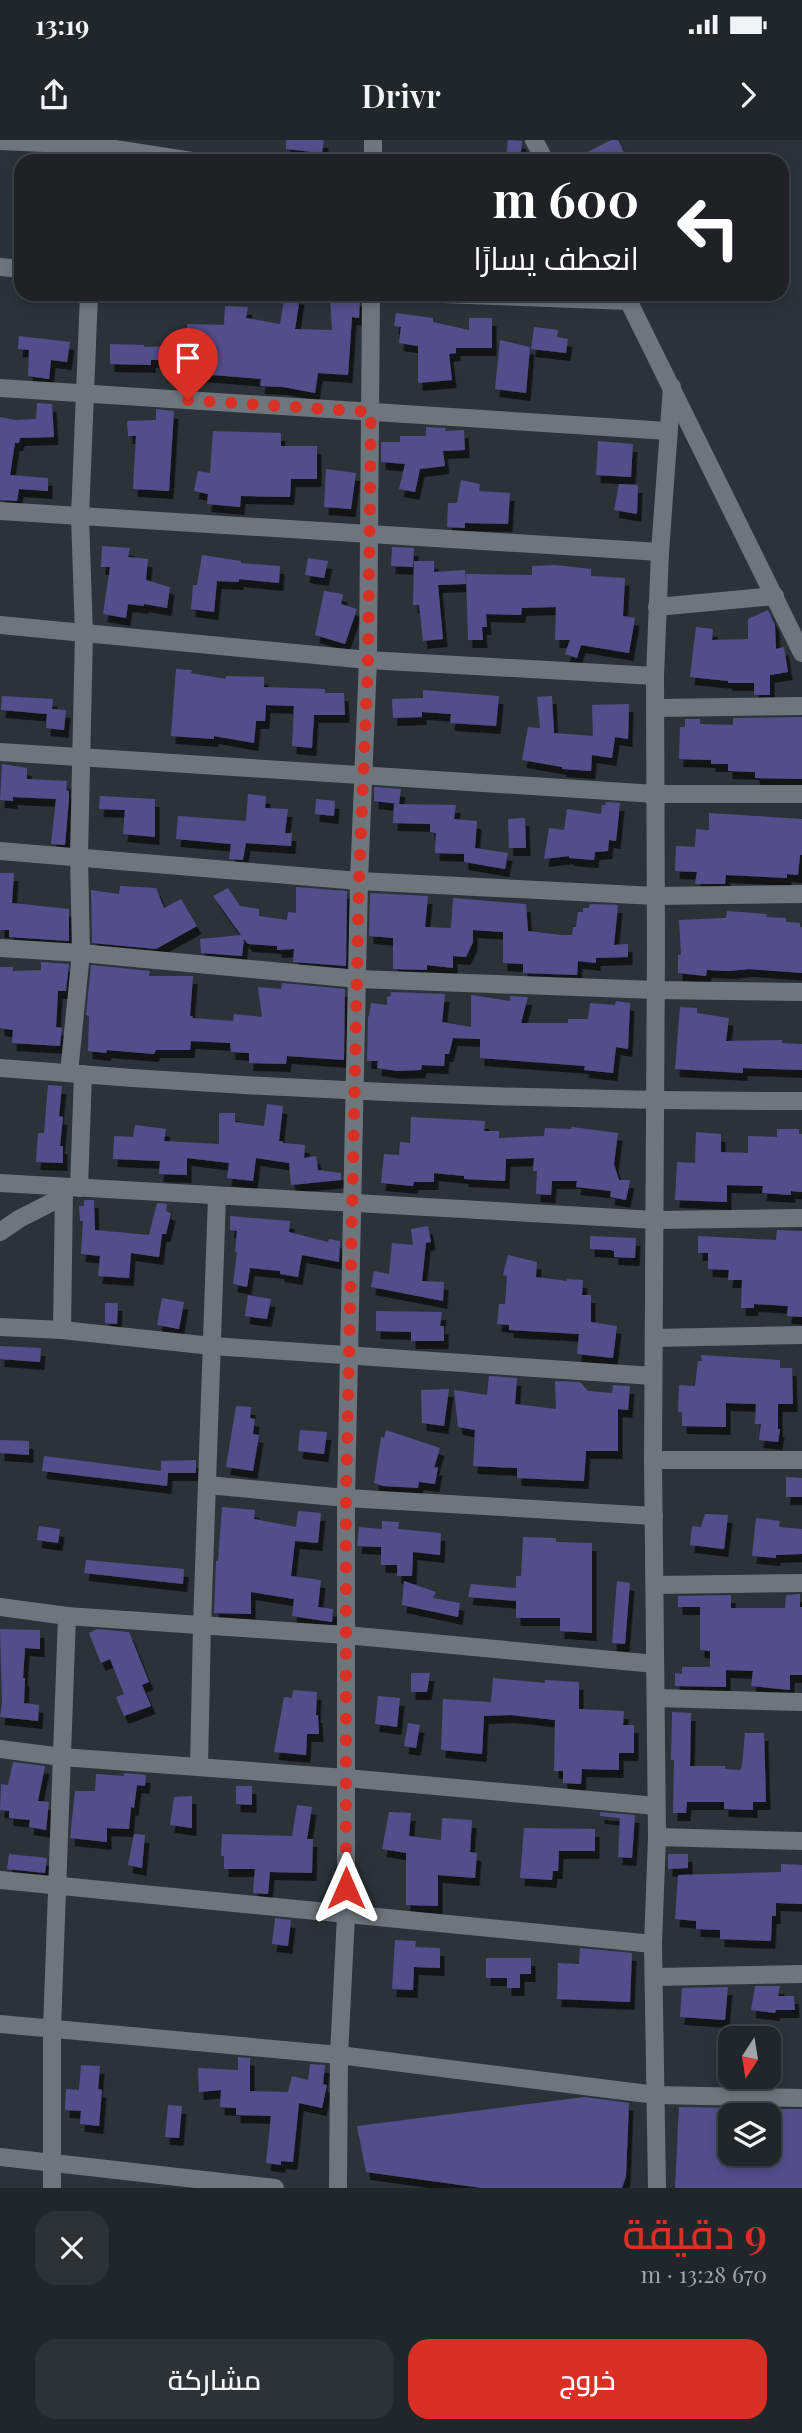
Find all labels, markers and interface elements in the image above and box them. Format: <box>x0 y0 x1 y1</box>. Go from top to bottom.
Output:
text: 13:19 <box>35 7 89 42</box>
text: Drivr <box>361 73 441 116</box>
icon: share <box>35 76 73 114</box>
icon: forward <box>729 76 767 114</box>
text: 600 m <box>493 165 639 230</box>
icon: left <box>663 182 754 273</box>
text: انعطف يسارًا <box>473 235 639 278</box>
pin <box>158 328 218 400</box>
icon: arrive <box>169 339 207 377</box>
position arrow <box>309 1851 383 1925</box>
north arrow <box>718 2026 780 2090</box>
map controls <box>718 2026 781 2166</box>
button: layers <box>718 2103 781 2166</box>
text: 9 دقيقة <box>623 2204 767 2260</box>
button: close <box>35 2211 109 2285</box>
text: 670 m · 13:28 <box>641 2258 767 2289</box>
button: مشاركة <box>35 2339 394 2419</box>
button: خروج <box>408 2339 767 2419</box>

